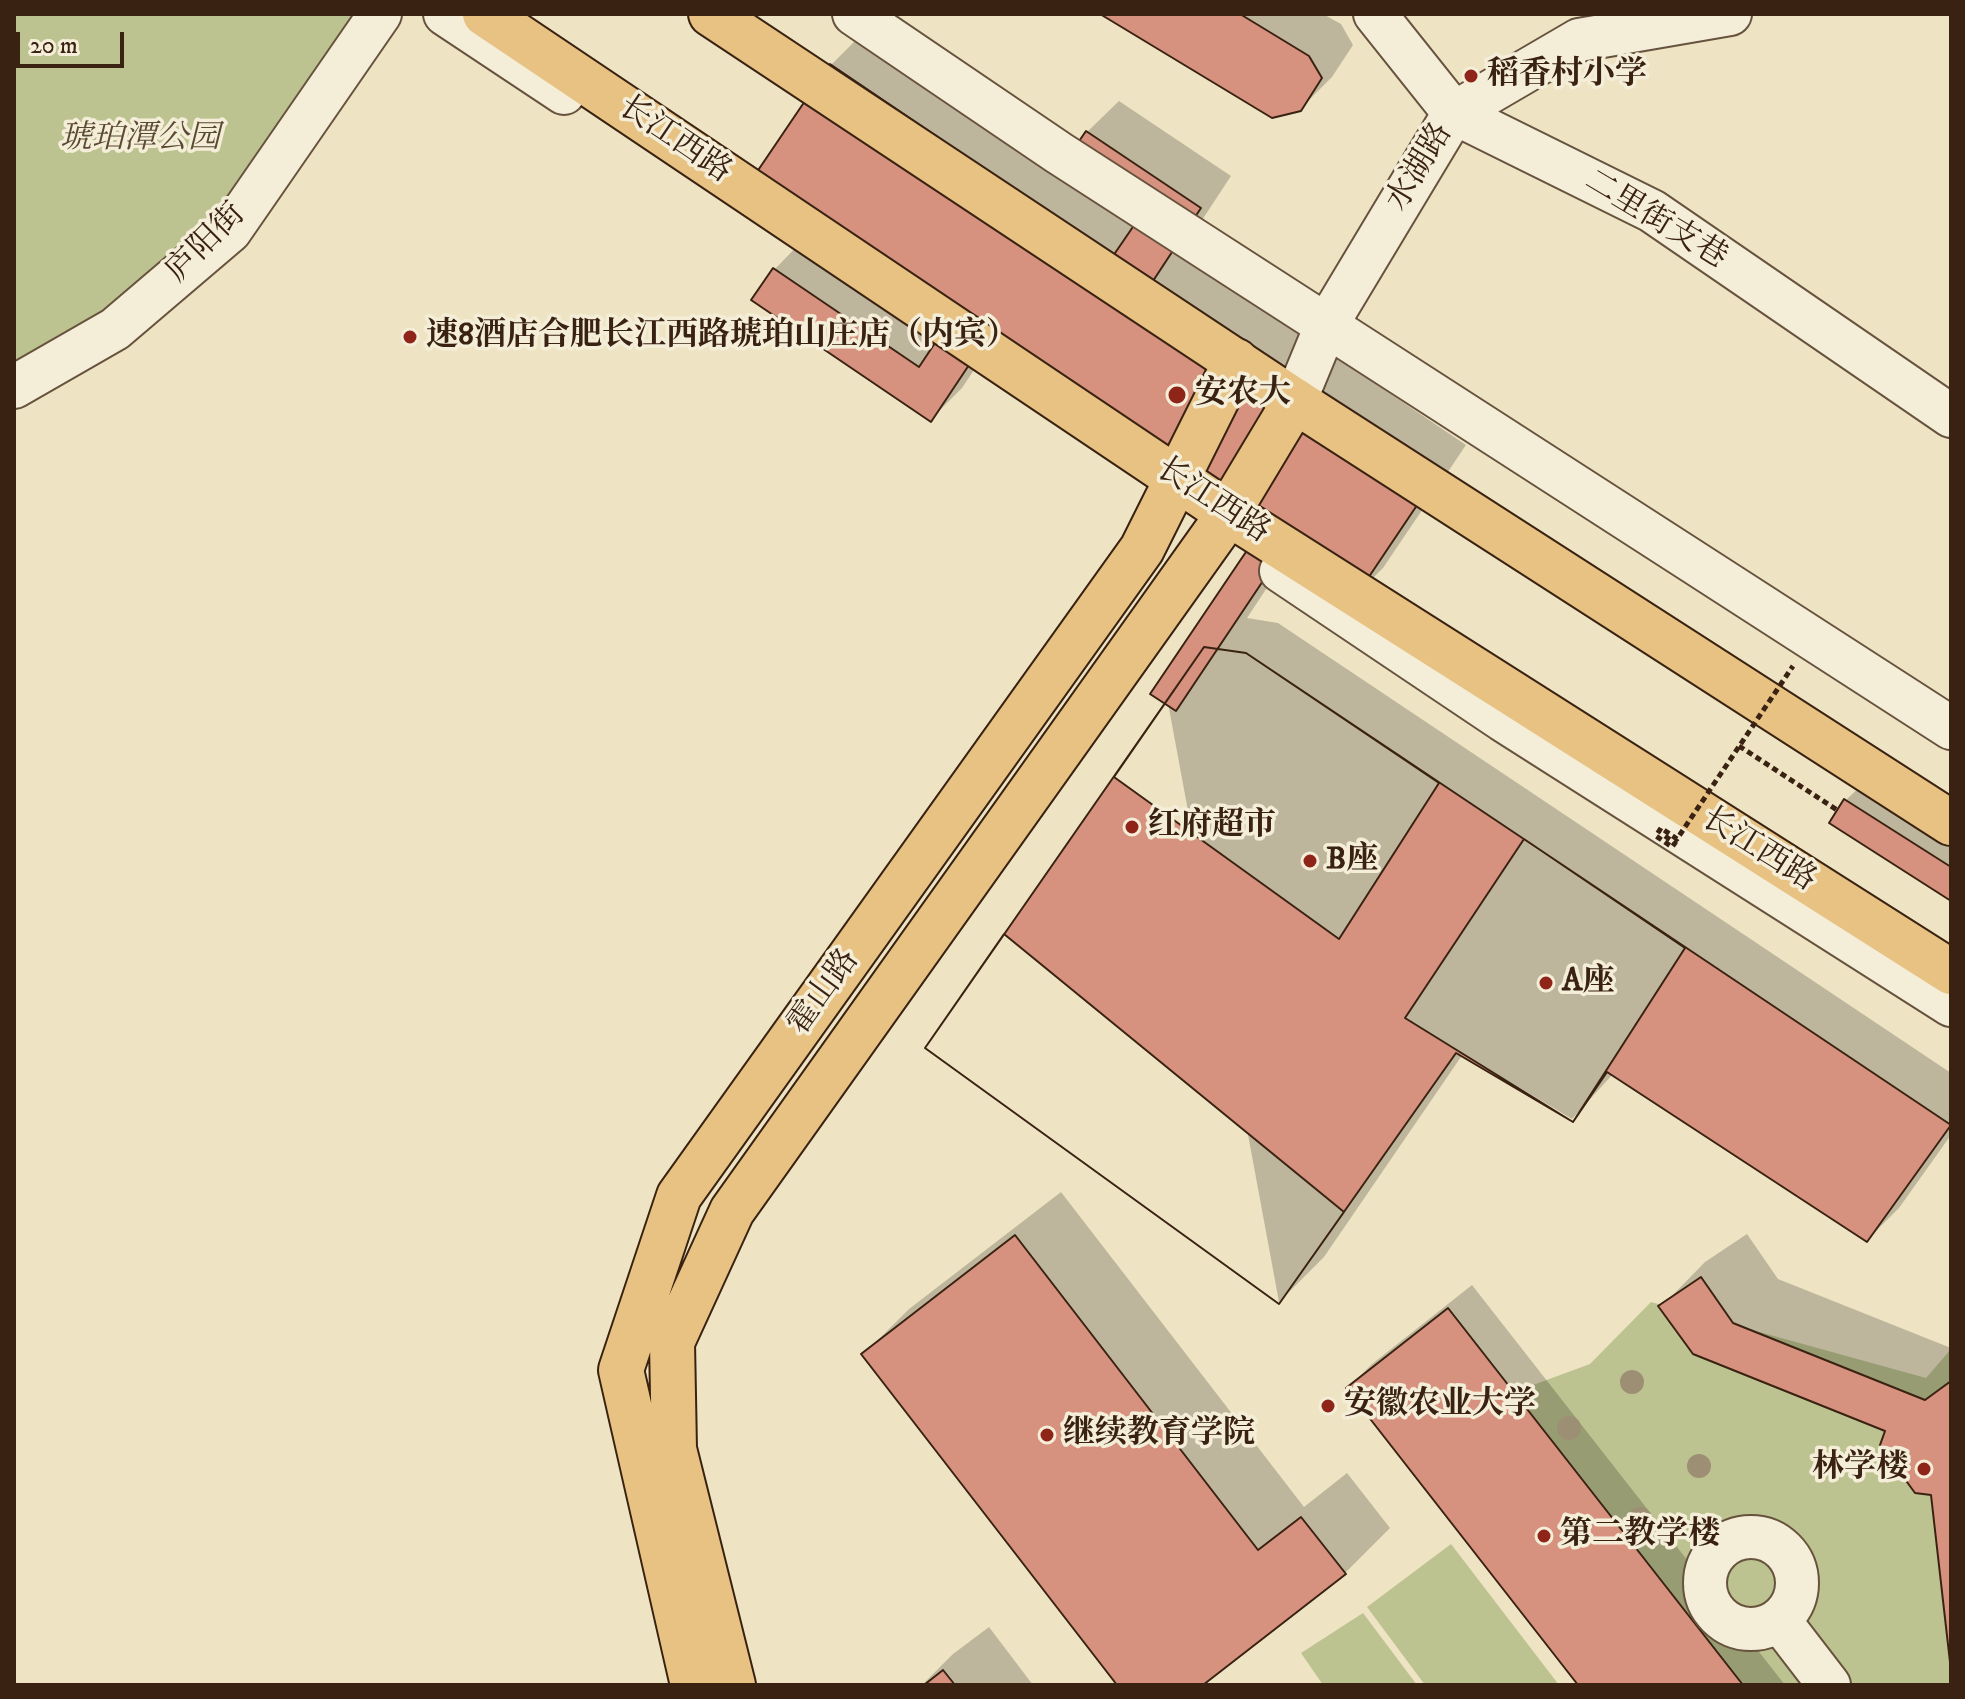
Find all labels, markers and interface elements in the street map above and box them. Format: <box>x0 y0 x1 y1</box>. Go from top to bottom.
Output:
scale bar <box>20 16 128 66</box>
text: 20 m <box>30 31 78 61</box>
place label: 稻香村小学 <box>1487 57 1647 95</box>
marker: 稻香村小学 <box>1462 67 1480 85</box>
street label: 长江西路 <box>610 89 738 193</box>
street label: 水湖路 <box>1380 117 1462 219</box>
park label: 琥珀潭公园 <box>60 121 220 159</box>
street label: 二里街支巷 <box>1577 163 1733 279</box>
street label: 庐阳街 <box>159 196 255 292</box>
place label: 速8酒店合肥长江西路琥珀山庄店（内宾） <box>426 318 1018 356</box>
marker: 速8酒店合肥长江西路琥珀山庄店（内宾） <box>401 328 419 346</box>
place label: 安农大 <box>1195 376 1291 414</box>
marker: 安农大 <box>1166 384 1188 406</box>
street label: 长江西路 <box>1148 451 1276 553</box>
street label: 长江西路 <box>1694 801 1822 901</box>
place label: 红府超市 <box>1148 808 1276 846</box>
marker: 红府超市 <box>1123 818 1141 836</box>
place label: B座 <box>1326 842 1378 880</box>
marker: B座 <box>1301 852 1319 870</box>
street label: 霍山路 <box>781 943 869 1043</box>
place label: A座 <box>1562 964 1614 1002</box>
marker: A座 <box>1537 974 1555 992</box>
place label: 安徽农业大学 <box>1344 1387 1536 1425</box>
marker: 安徽农业大学 <box>1319 1397 1337 1415</box>
place label: 继续教育学院 <box>1063 1416 1255 1454</box>
marker: 继续教育学院 <box>1038 1426 1056 1444</box>
place label: 林学楼 <box>1812 1450 1908 1488</box>
marker: 林学楼 <box>1915 1460 1933 1478</box>
place label: 第二教学楼 <box>1560 1517 1720 1555</box>
marker: 第二教学楼 <box>1535 1527 1553 1545</box>

